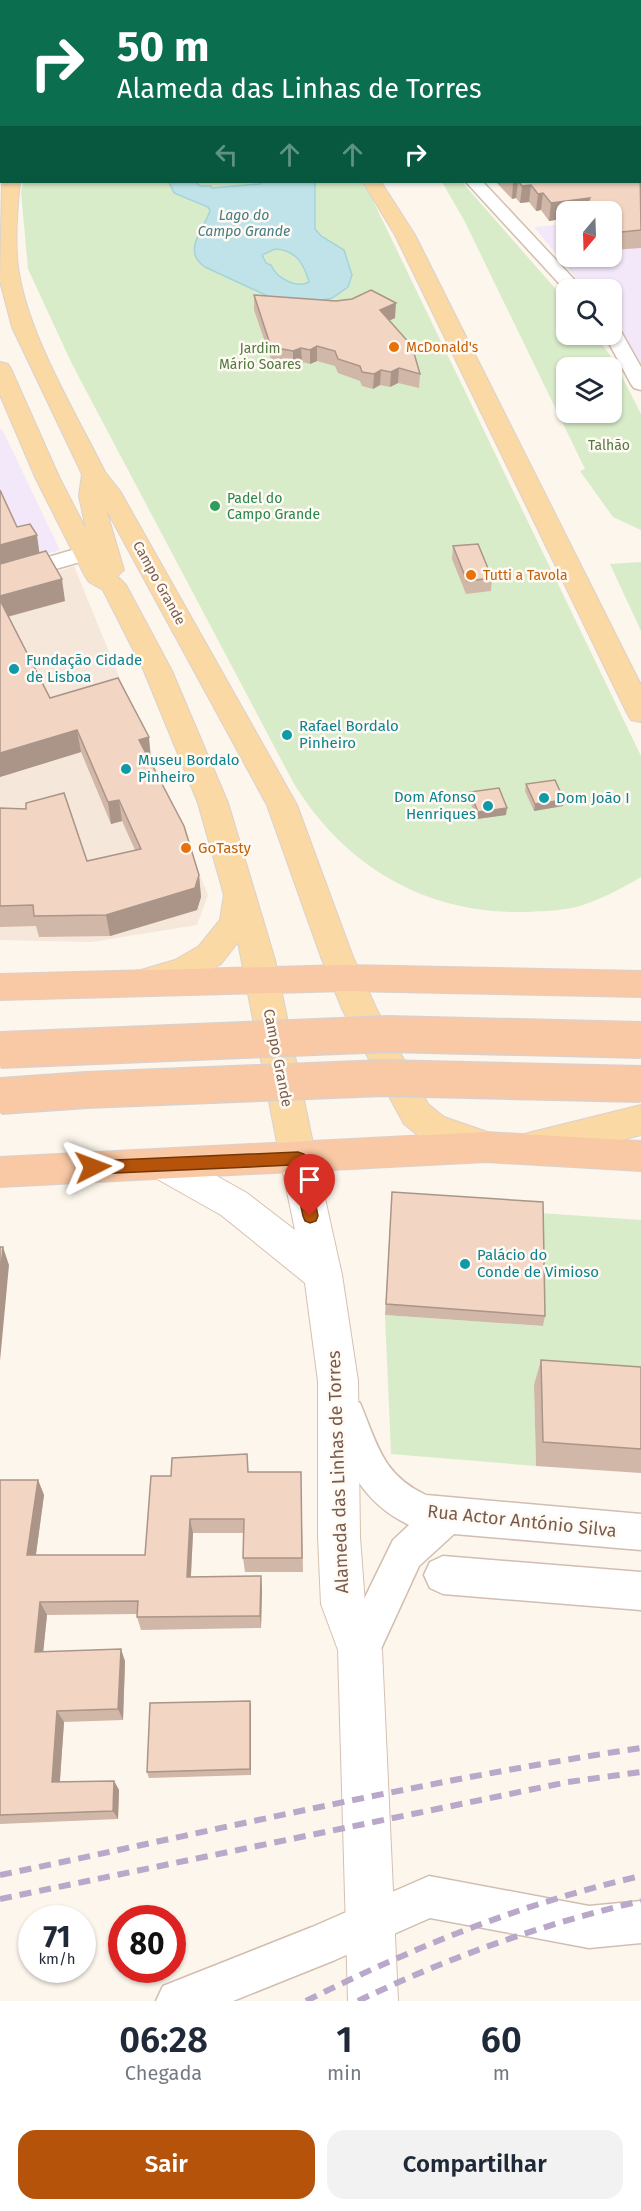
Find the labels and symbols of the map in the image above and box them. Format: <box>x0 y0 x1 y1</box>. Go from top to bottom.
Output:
north arrow <box>556 201 622 267</box>
water label: Lago do Campo Grande <box>198 207 290 240</box>
place label: McDonald's <box>406 339 479 356</box>
park label: Jardim Mário Soares <box>219 340 302 373</box>
marker: McDonald's <box>387 340 401 354</box>
park label: Talhão <box>588 437 630 454</box>
place label: Padel do Campo Grande <box>227 490 320 523</box>
marker: Padel do Campo Grande <box>208 499 222 513</box>
street label: Campo Grande <box>129 538 189 628</box>
place label: Tutti a Tavola <box>483 567 568 584</box>
marker: Tutti a Tavola <box>464 568 478 582</box>
place label: Fundação Cidade de Lisboa <box>26 651 142 686</box>
marker: Fundação Cidade de Lisboa <box>7 662 21 676</box>
place label: Rafael Bordalo Pinheiro <box>299 717 399 752</box>
marker: Rafael Bordalo Pinheiro <box>280 728 294 742</box>
place label: Museu Bordalo Pinheiro <box>138 751 240 786</box>
marker: Museu Bordalo Pinheiro <box>119 762 133 776</box>
place label: Dom Afonso Henriques <box>394 788 476 823</box>
place label: Dom João I <box>556 789 630 807</box>
marker: Dom João I <box>537 791 551 805</box>
marker: Dom Afonso Henriques <box>481 799 495 813</box>
place label: GoTasty <box>198 839 252 857</box>
marker: GoTasty <box>179 841 193 855</box>
street label: Campo Grande <box>260 1007 296 1109</box>
position arrow <box>61 1135 125 1199</box>
pin <box>284 1154 335 1216</box>
place label: Palácio do Conde de Vimioso <box>477 1246 599 1281</box>
marker: Palácio do Conde de Vimioso <box>458 1257 472 1271</box>
street label: Alameda das Linhas de Torres <box>323 1350 353 1594</box>
street label: Rua Actor António Silva <box>426 1500 618 1542</box>
speed limit sign: 80 <box>108 1905 186 1983</box>

